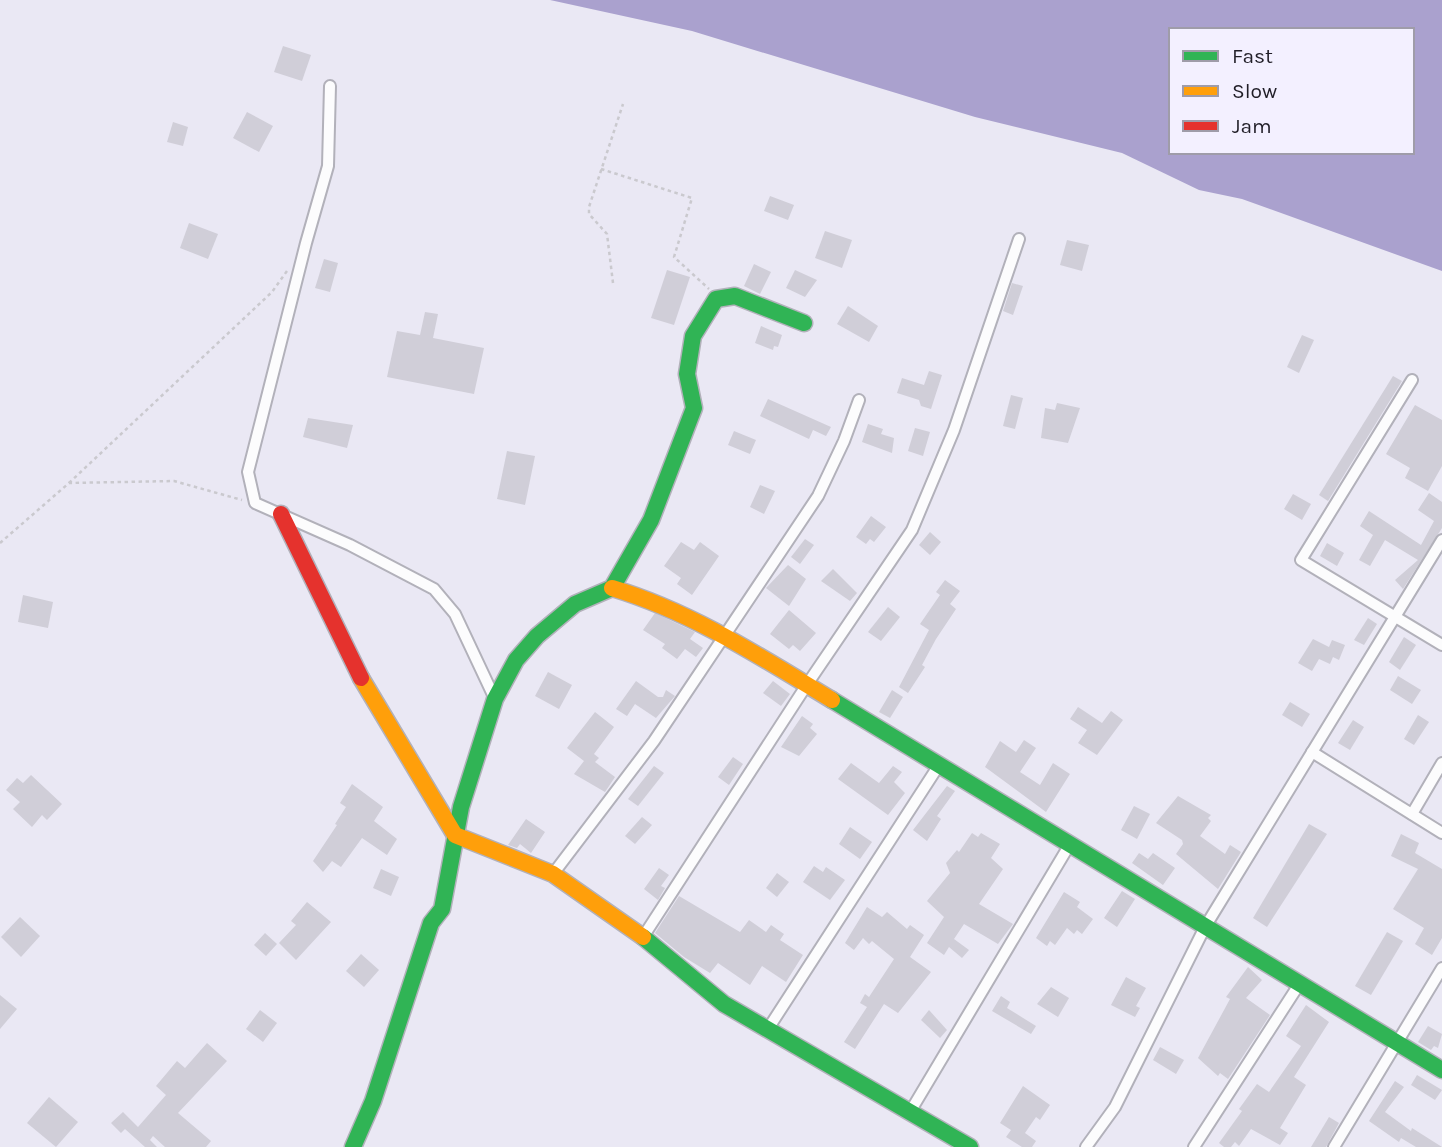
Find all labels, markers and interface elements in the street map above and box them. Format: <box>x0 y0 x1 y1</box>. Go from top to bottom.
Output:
legend <box>1169 28 1414 154</box>
text: Fast <box>1232 44 1273 68</box>
text: Slow <box>1232 79 1277 103</box>
text: Jam <box>1232 114 1272 138</box>

